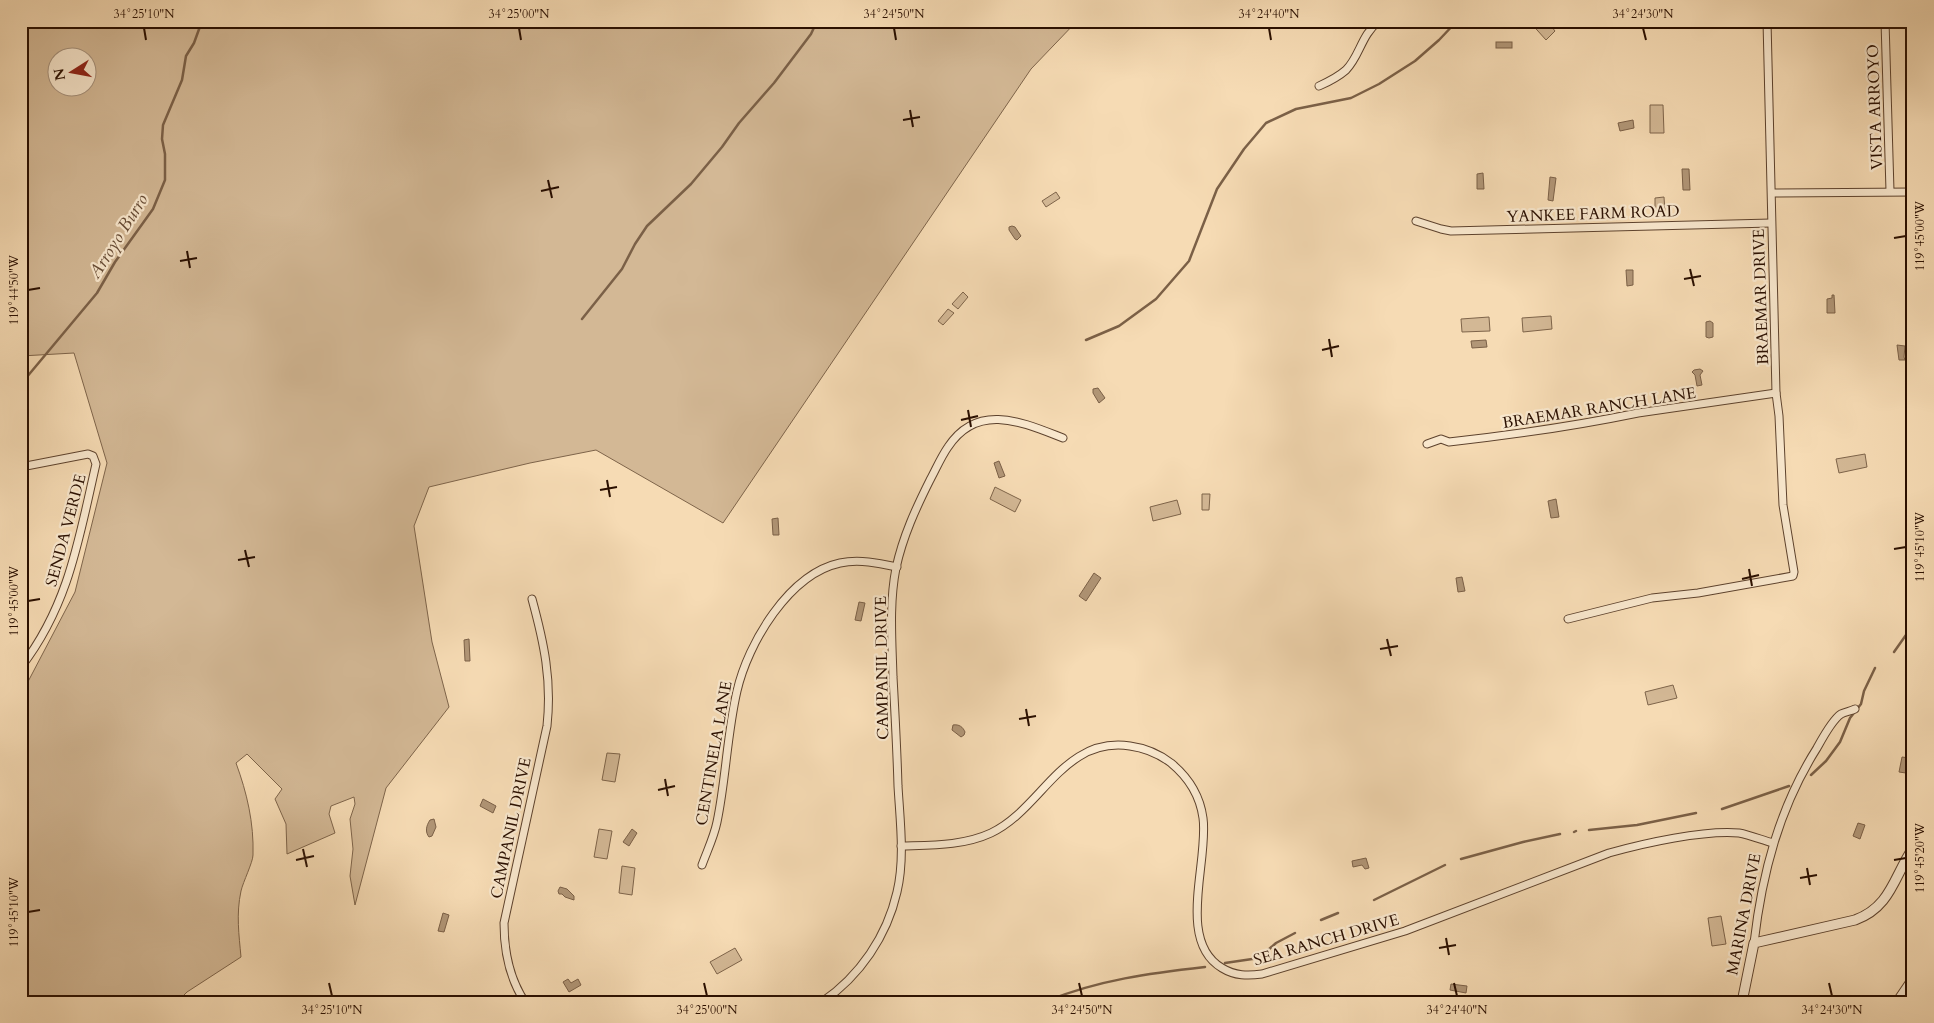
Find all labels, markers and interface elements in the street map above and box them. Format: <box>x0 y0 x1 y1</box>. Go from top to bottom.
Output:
text: 34°25'10"N <box>114 6 175 22</box>
text: 34°25'00"N <box>489 6 550 22</box>
text: 34°24'50"N <box>864 6 925 22</box>
text: 34°24'40"N <box>1239 6 1300 22</box>
text: 34°24'30"N <box>1613 6 1674 22</box>
street label: VISTA ARROYO <box>1862 44 1888 170</box>
north arrow <box>48 48 98 98</box>
text: N <box>49 67 70 82</box>
water label: Arroyo Burro <box>82 189 154 284</box>
street label: YANKEE FARM ROAD <box>1506 200 1680 228</box>
text: 119°45'00"W <box>1912 200 1928 271</box>
street label: BRAEMAR DRIVE <box>1748 228 1774 365</box>
text: 119°44'50"W <box>6 254 22 325</box>
street label: BRAEMAR RANCH LANE <box>1501 382 1698 434</box>
street label: SENDA VERDE <box>40 471 92 589</box>
text: 119°45'10"W <box>1912 511 1928 582</box>
text: 119°45'00"W <box>6 565 22 636</box>
street label: CAMPANIL DRIVE <box>870 596 894 740</box>
street label: CENTINELA LANE <box>690 679 738 827</box>
street label: CAMPANIL DRIVE <box>485 755 537 901</box>
text: 119°45'20"W <box>1912 822 1928 893</box>
street label: MARINA DRIVE <box>1721 851 1767 977</box>
text: 119°45'10"W <box>6 876 22 947</box>
street label: SEA RANCH DRIVE <box>1251 909 1402 971</box>
text: 34°25'10"N <box>302 1002 363 1018</box>
text: 34°25'00"N <box>677 1002 738 1018</box>
text: 34°24'50"N <box>1052 1002 1113 1018</box>
text: 34°24'40"N <box>1427 1002 1488 1018</box>
text: 34°24'30"N <box>1802 1002 1863 1018</box>

